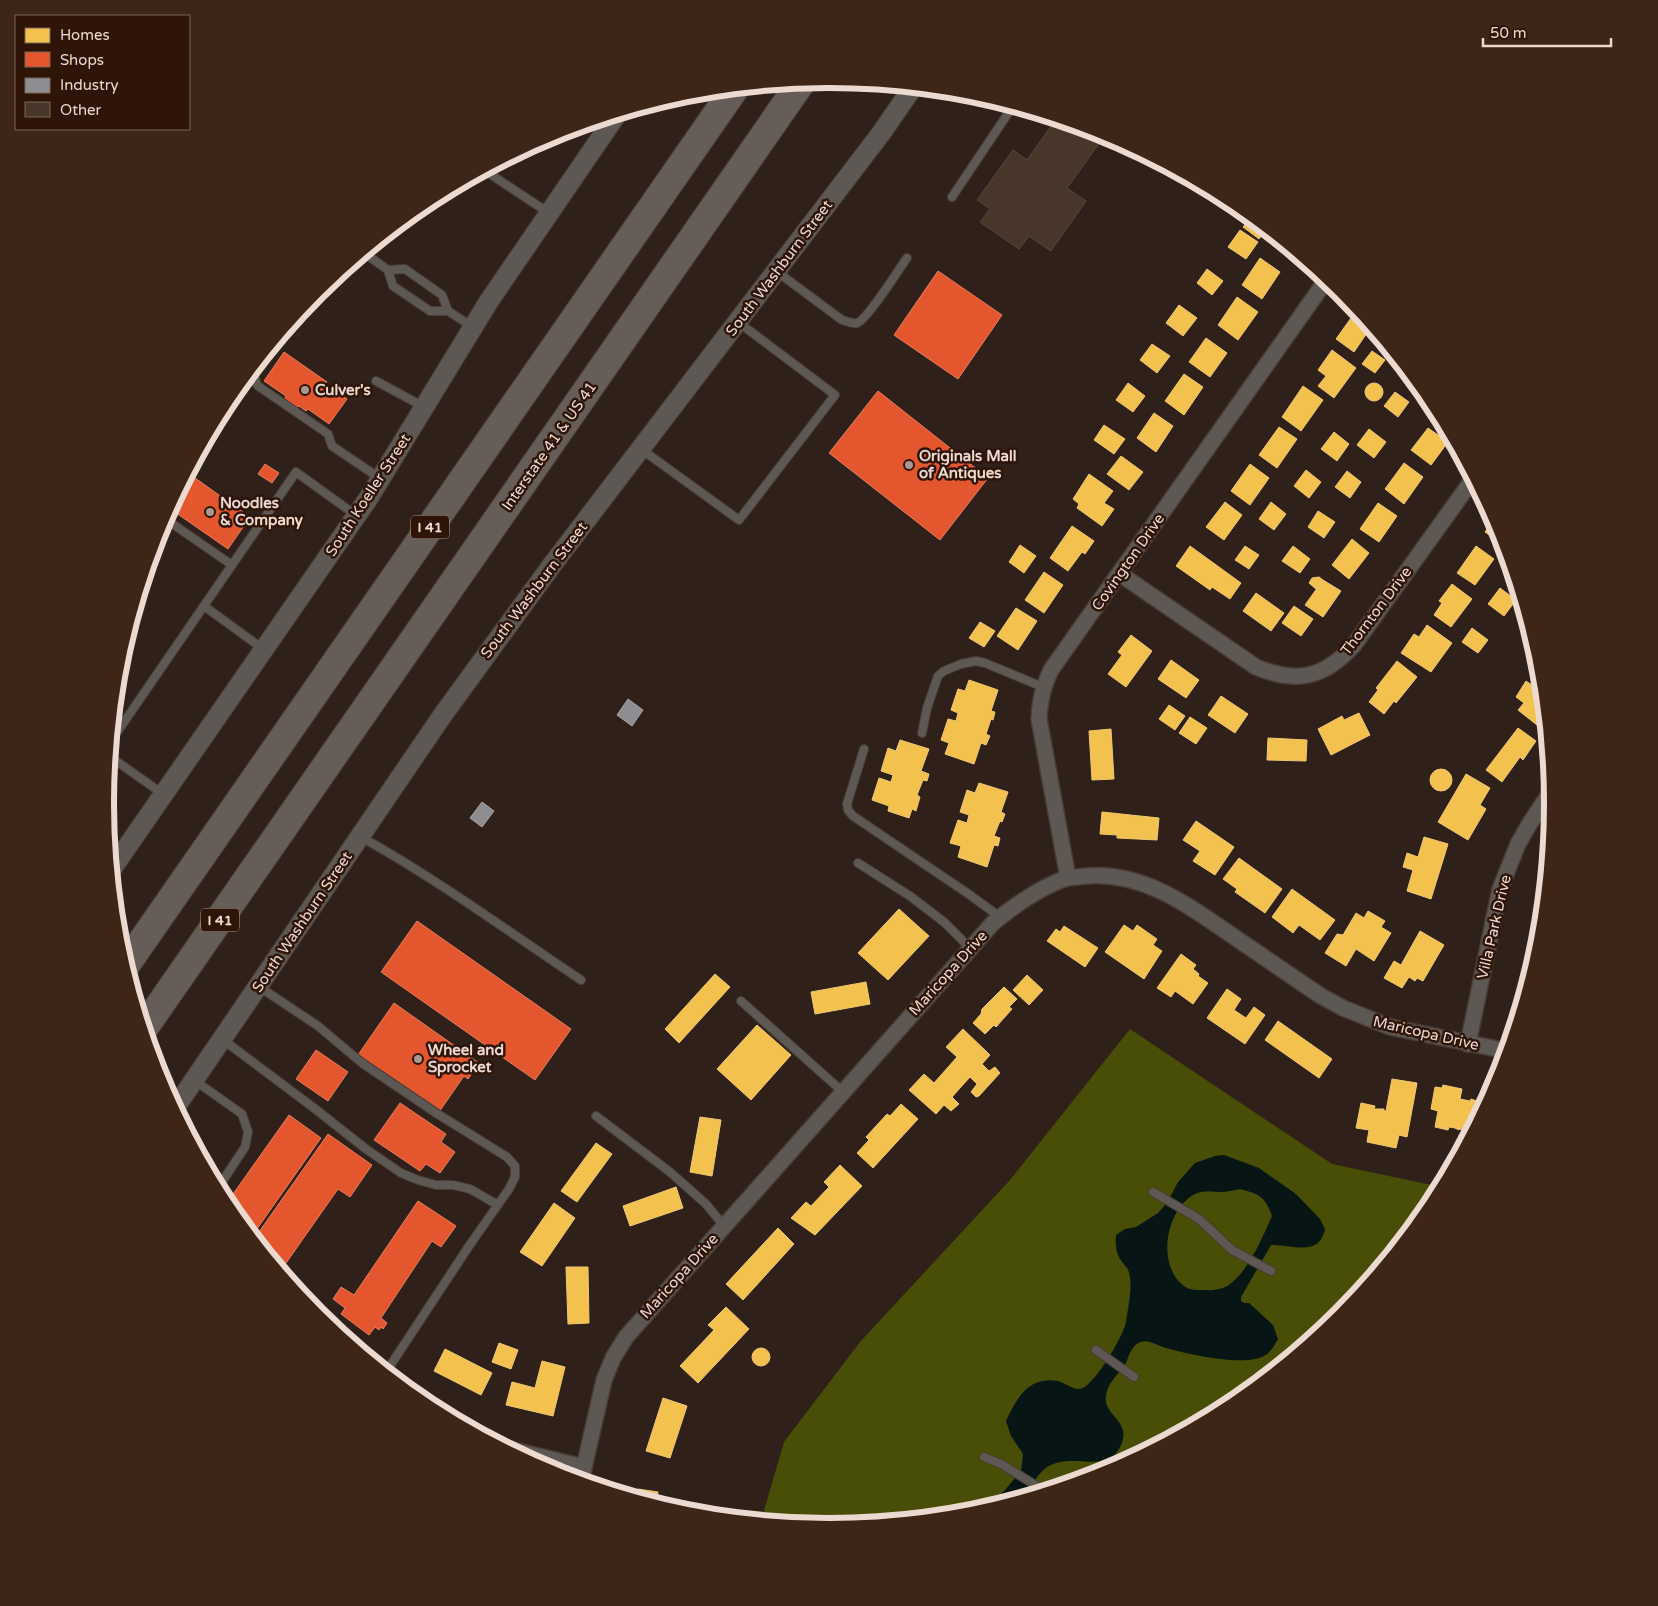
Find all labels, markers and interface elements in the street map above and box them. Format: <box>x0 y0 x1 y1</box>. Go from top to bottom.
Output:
legend <box>15 15 190 130</box>
scale bar <box>1483 15 1610 47</box>
text: 50 m <box>1490 24 1527 42</box>
text: Homes <box>60 26 110 44</box>
text: Shops <box>60 51 104 69</box>
text: Industry <box>60 76 119 94</box>
text: Other <box>60 101 102 119</box>
street label: South Washburn Street <box>722 196 836 340</box>
street label: Interstate 41 & US 41 <box>498 378 600 514</box>
place label: Culver's <box>315 381 371 399</box>
marker: Culver's <box>299 384 311 396</box>
street label: South Koeller Street <box>322 430 414 560</box>
place label: Originals Mall of Antiques <box>919 447 1017 483</box>
marker: Originals Mall of Antiques <box>903 459 915 471</box>
place label: Noodles & Company <box>220 494 303 530</box>
marker: Noodles & Company <box>204 506 216 518</box>
street label: Covington Drive <box>1088 510 1168 614</box>
road number: I 41 <box>411 516 449 538</box>
street label: South Washburn Street <box>477 518 591 662</box>
street label: Thornton Drive <box>1337 563 1415 659</box>
street label: South Washburn Street <box>248 848 356 996</box>
street label: Villa Park Drive <box>1473 873 1515 981</box>
road number: I 41 <box>201 908 239 932</box>
street label: Maricopa Drive <box>905 927 991 1019</box>
street label: Maricopa Drive <box>1371 1012 1481 1054</box>
place label: Wheel and Sprocket <box>428 1041 504 1077</box>
marker: Wheel and Sprocket <box>412 1053 424 1065</box>
street label: Maricopa Drive <box>636 1230 722 1322</box>

